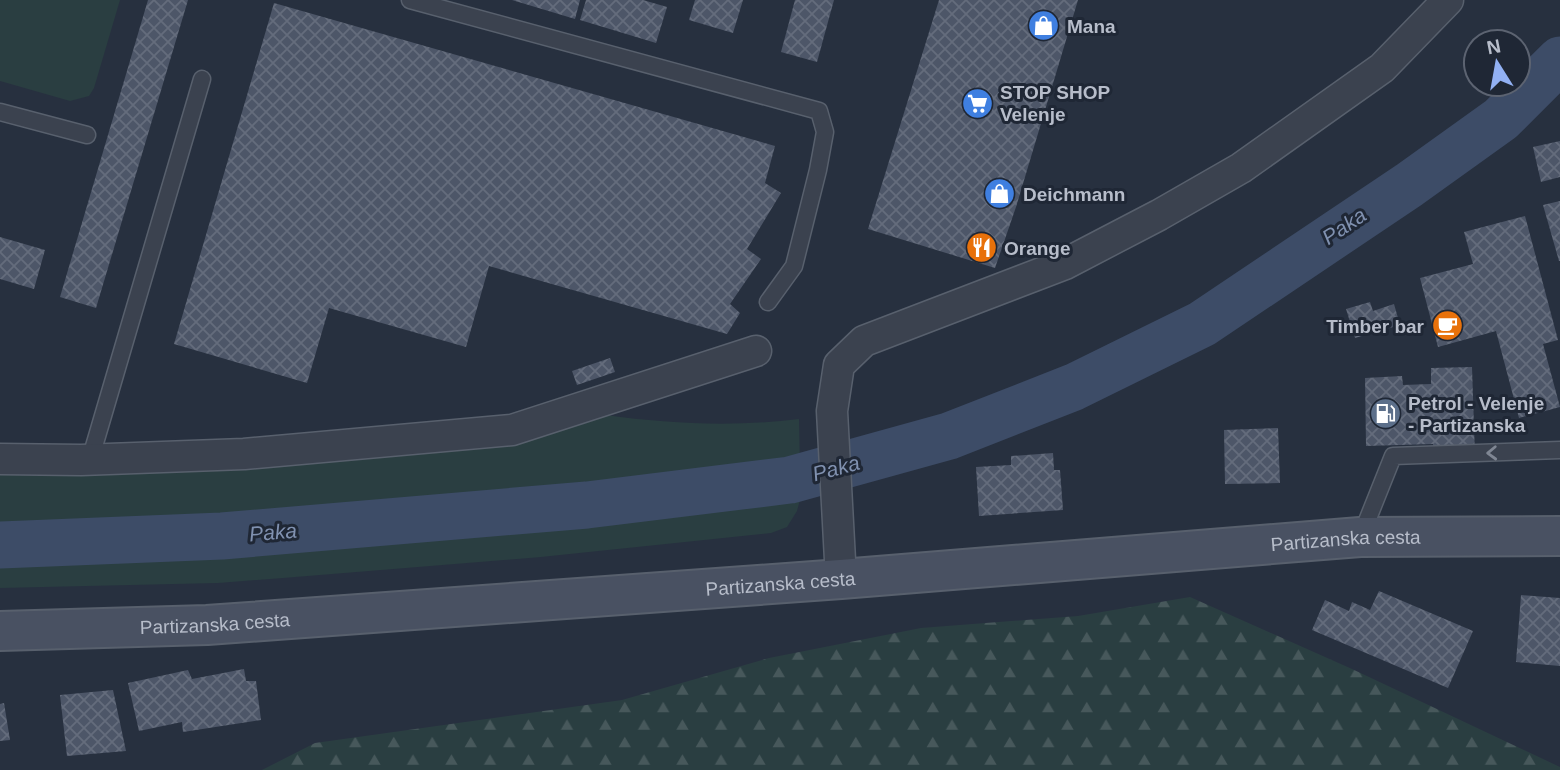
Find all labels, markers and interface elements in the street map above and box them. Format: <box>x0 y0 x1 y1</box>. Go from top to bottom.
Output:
shop icon: Mana <box>1027 9 1061 43</box>
place label: Mana <box>1067 16 1116 37</box>
north arrow <box>1462 28 1532 98</box>
text: N <box>1485 35 1503 58</box>
place label: STOP SHOP Velenje <box>1000 82 1110 125</box>
supermarket icon: STOP SHOP Velenje <box>960 86 994 120</box>
shop icon: Deichmann <box>983 177 1017 211</box>
place label: Deichmann <box>1023 184 1125 205</box>
water label: Paka <box>1318 203 1370 249</box>
restaurant icon: Orange <box>964 231 998 265</box>
place label: Orange <box>1004 238 1071 259</box>
cafe icon: Timber bar <box>1430 309 1464 343</box>
place label: Timber bar <box>1326 316 1425 337</box>
place label: Petrol - Velenje - Partizanska <box>1408 393 1544 436</box>
fuel station icon: Petrol - Velenje - Partizanska <box>1368 397 1402 431</box>
one-way arrow <box>1486 445 1497 460</box>
water label: Paka <box>810 451 862 485</box>
water label: Paka <box>248 518 298 546</box>
street label: Partizanska cesta <box>1270 526 1421 555</box>
street label: Partizanska cesta <box>705 567 856 599</box>
street label: Partizanska cesta <box>140 608 291 637</box>

